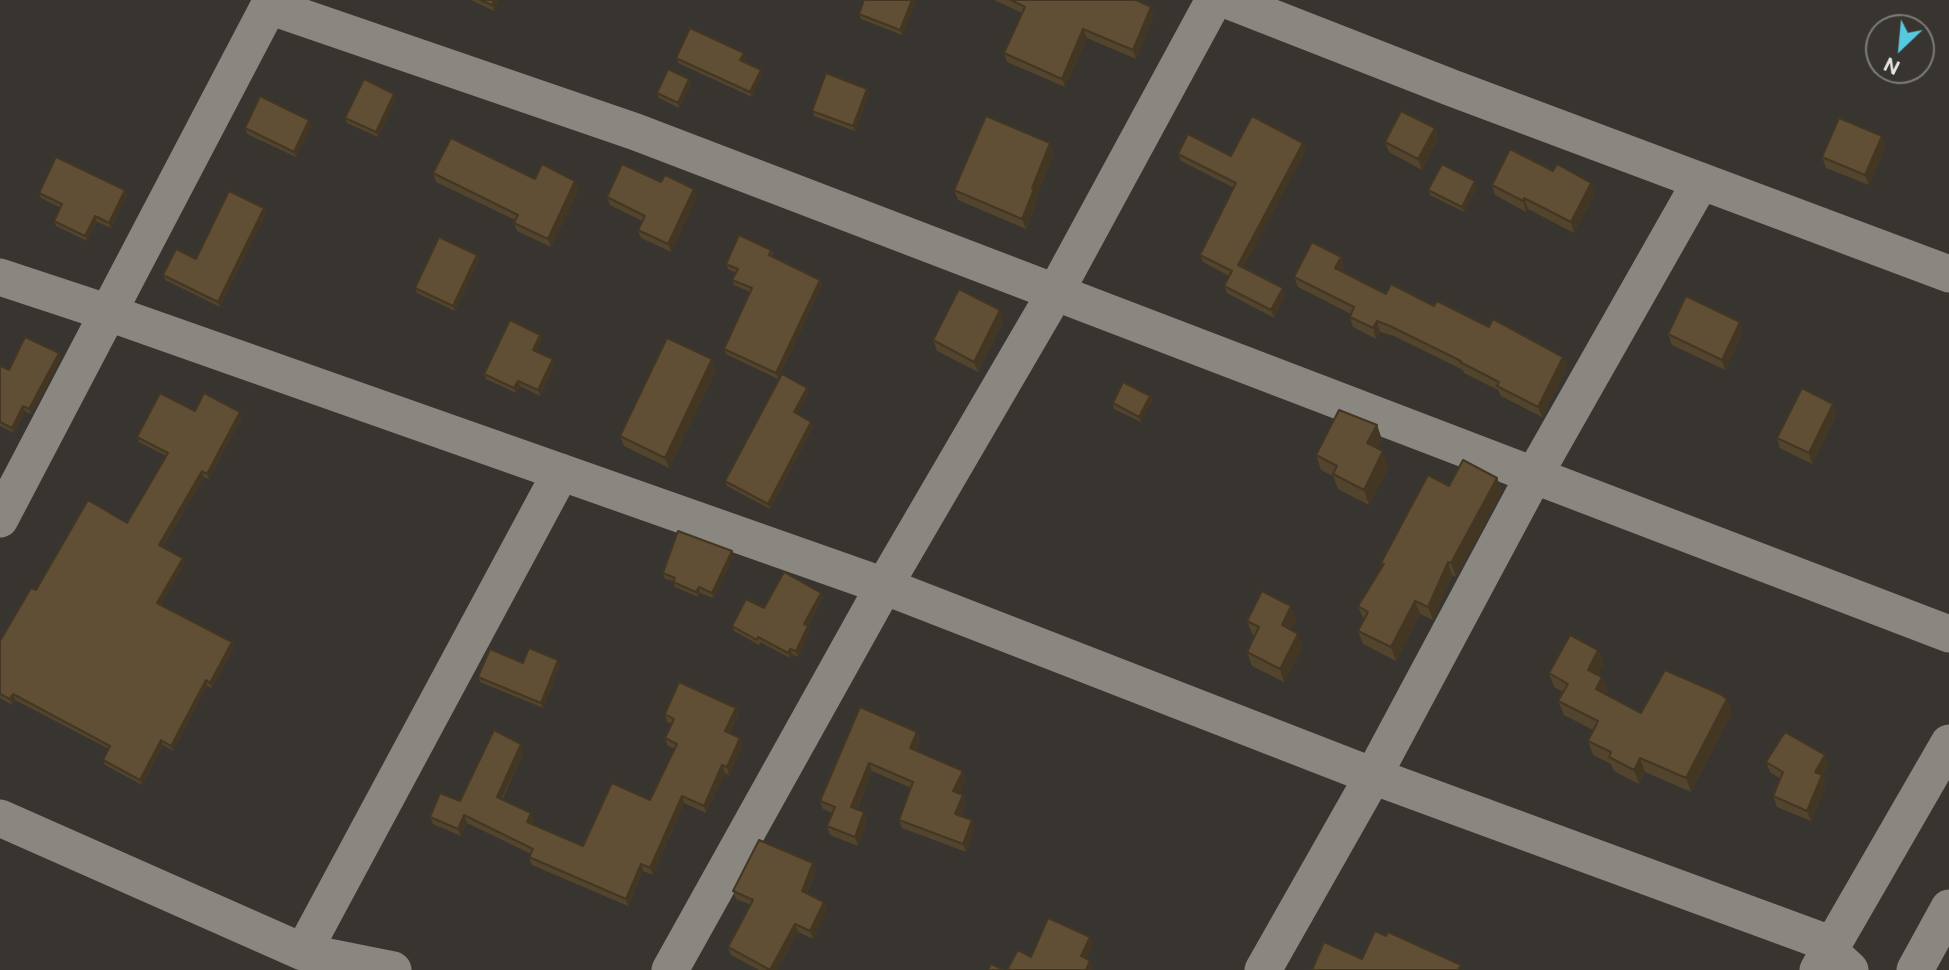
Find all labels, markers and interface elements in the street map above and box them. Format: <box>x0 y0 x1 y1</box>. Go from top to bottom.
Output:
north arrow <box>1865 14 1935 84</box>
text: N <box>1880 53 1903 79</box>

